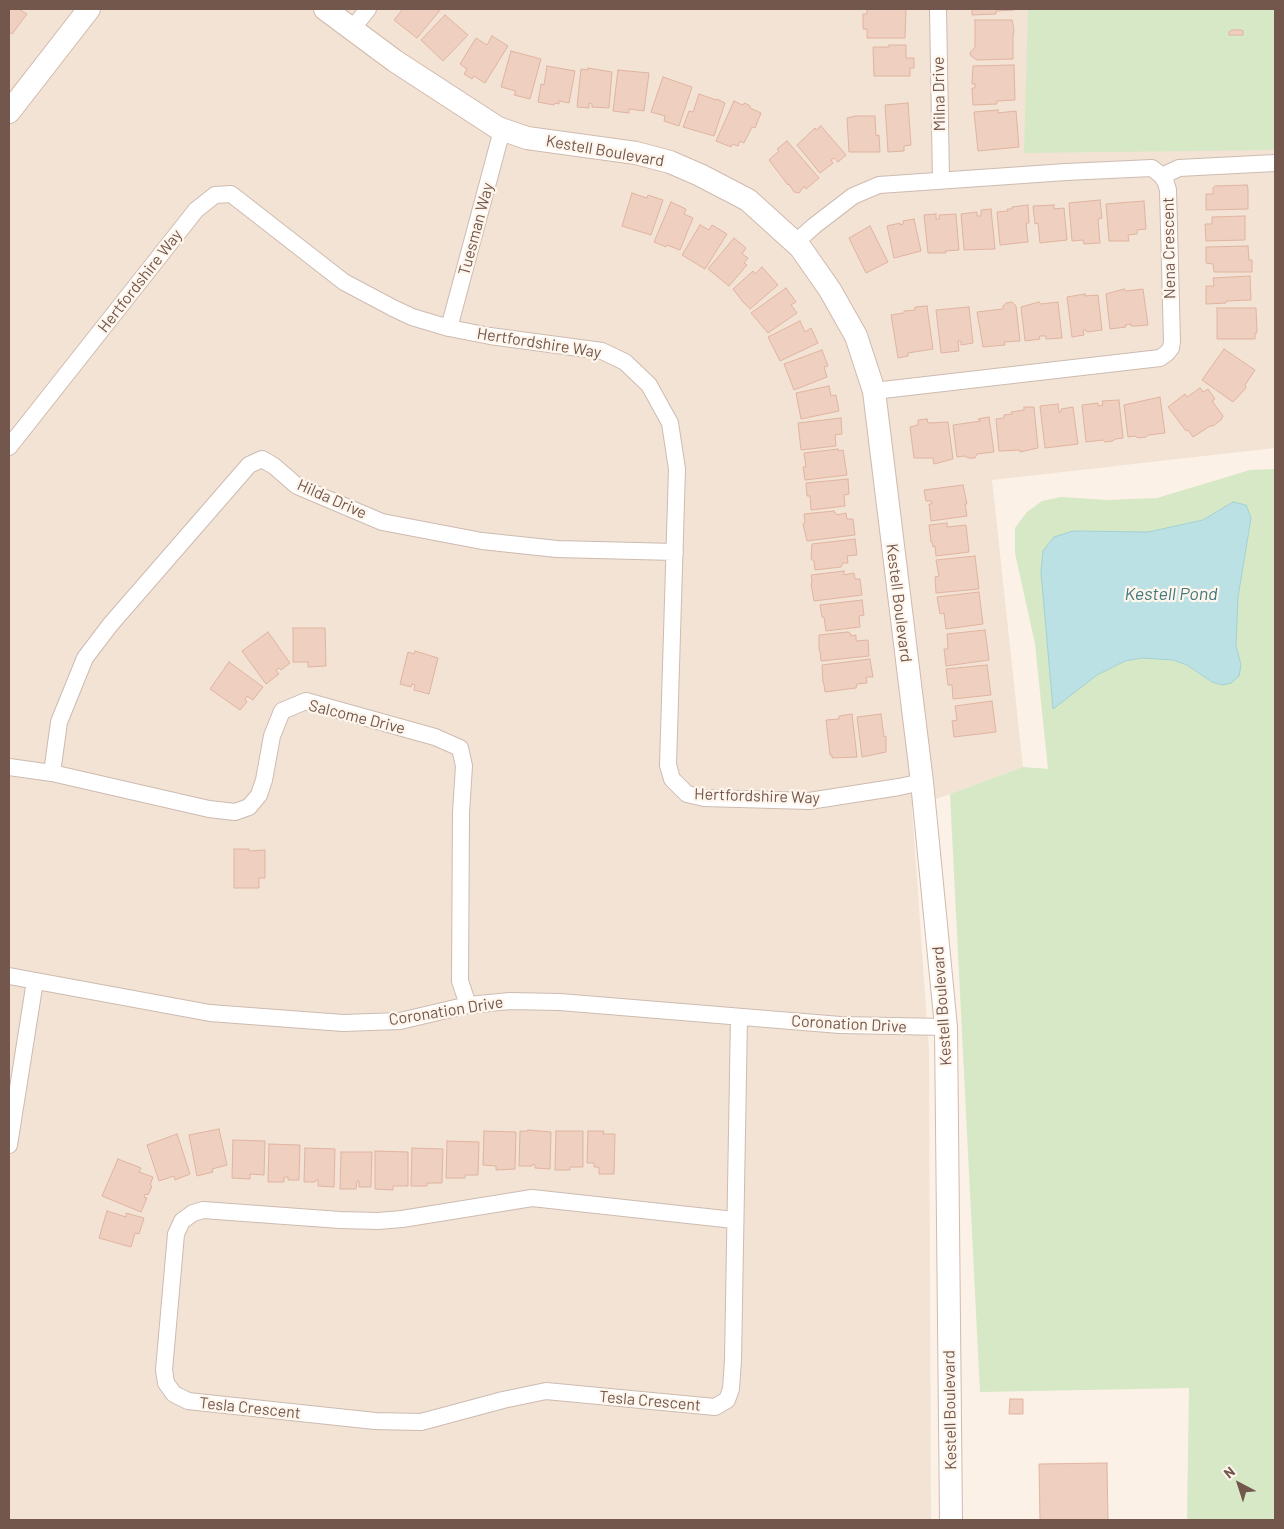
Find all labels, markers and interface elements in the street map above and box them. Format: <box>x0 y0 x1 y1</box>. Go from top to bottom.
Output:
street label: Milna Drive <box>929 56 949 132</box>
street label: Kestell Boulevard <box>544 131 666 171</box>
street label: Tuesman Way <box>454 181 498 277</box>
street label: Nena Crescent <box>1159 197 1179 299</box>
street label: Hertfordshire Way <box>94 226 186 336</box>
street label: Hertfordshire Way <box>475 324 603 362</box>
street label: Hilda Drive <box>294 475 370 523</box>
street label: Kestell Boulevard <box>882 542 916 664</box>
water label: Kestell Pond <box>1124 583 1218 605</box>
street label: Salcome Drive <box>307 696 407 738</box>
street label: Hertfordshire Way <box>694 784 820 808</box>
street label: Kestell Boulevard <box>928 946 956 1066</box>
street label: Coronation Drive <box>387 992 505 1030</box>
street label: Coronation Drive <box>791 1011 907 1037</box>
street label: Kestell Boulevard <box>939 1350 961 1470</box>
street label: Tesla Crescent <box>598 1387 702 1415</box>
street label: Tesla Crescent <box>198 1393 302 1423</box>
north arrow <box>1214 1459 1264 1509</box>
text: N <box>1220 1463 1238 1482</box>

